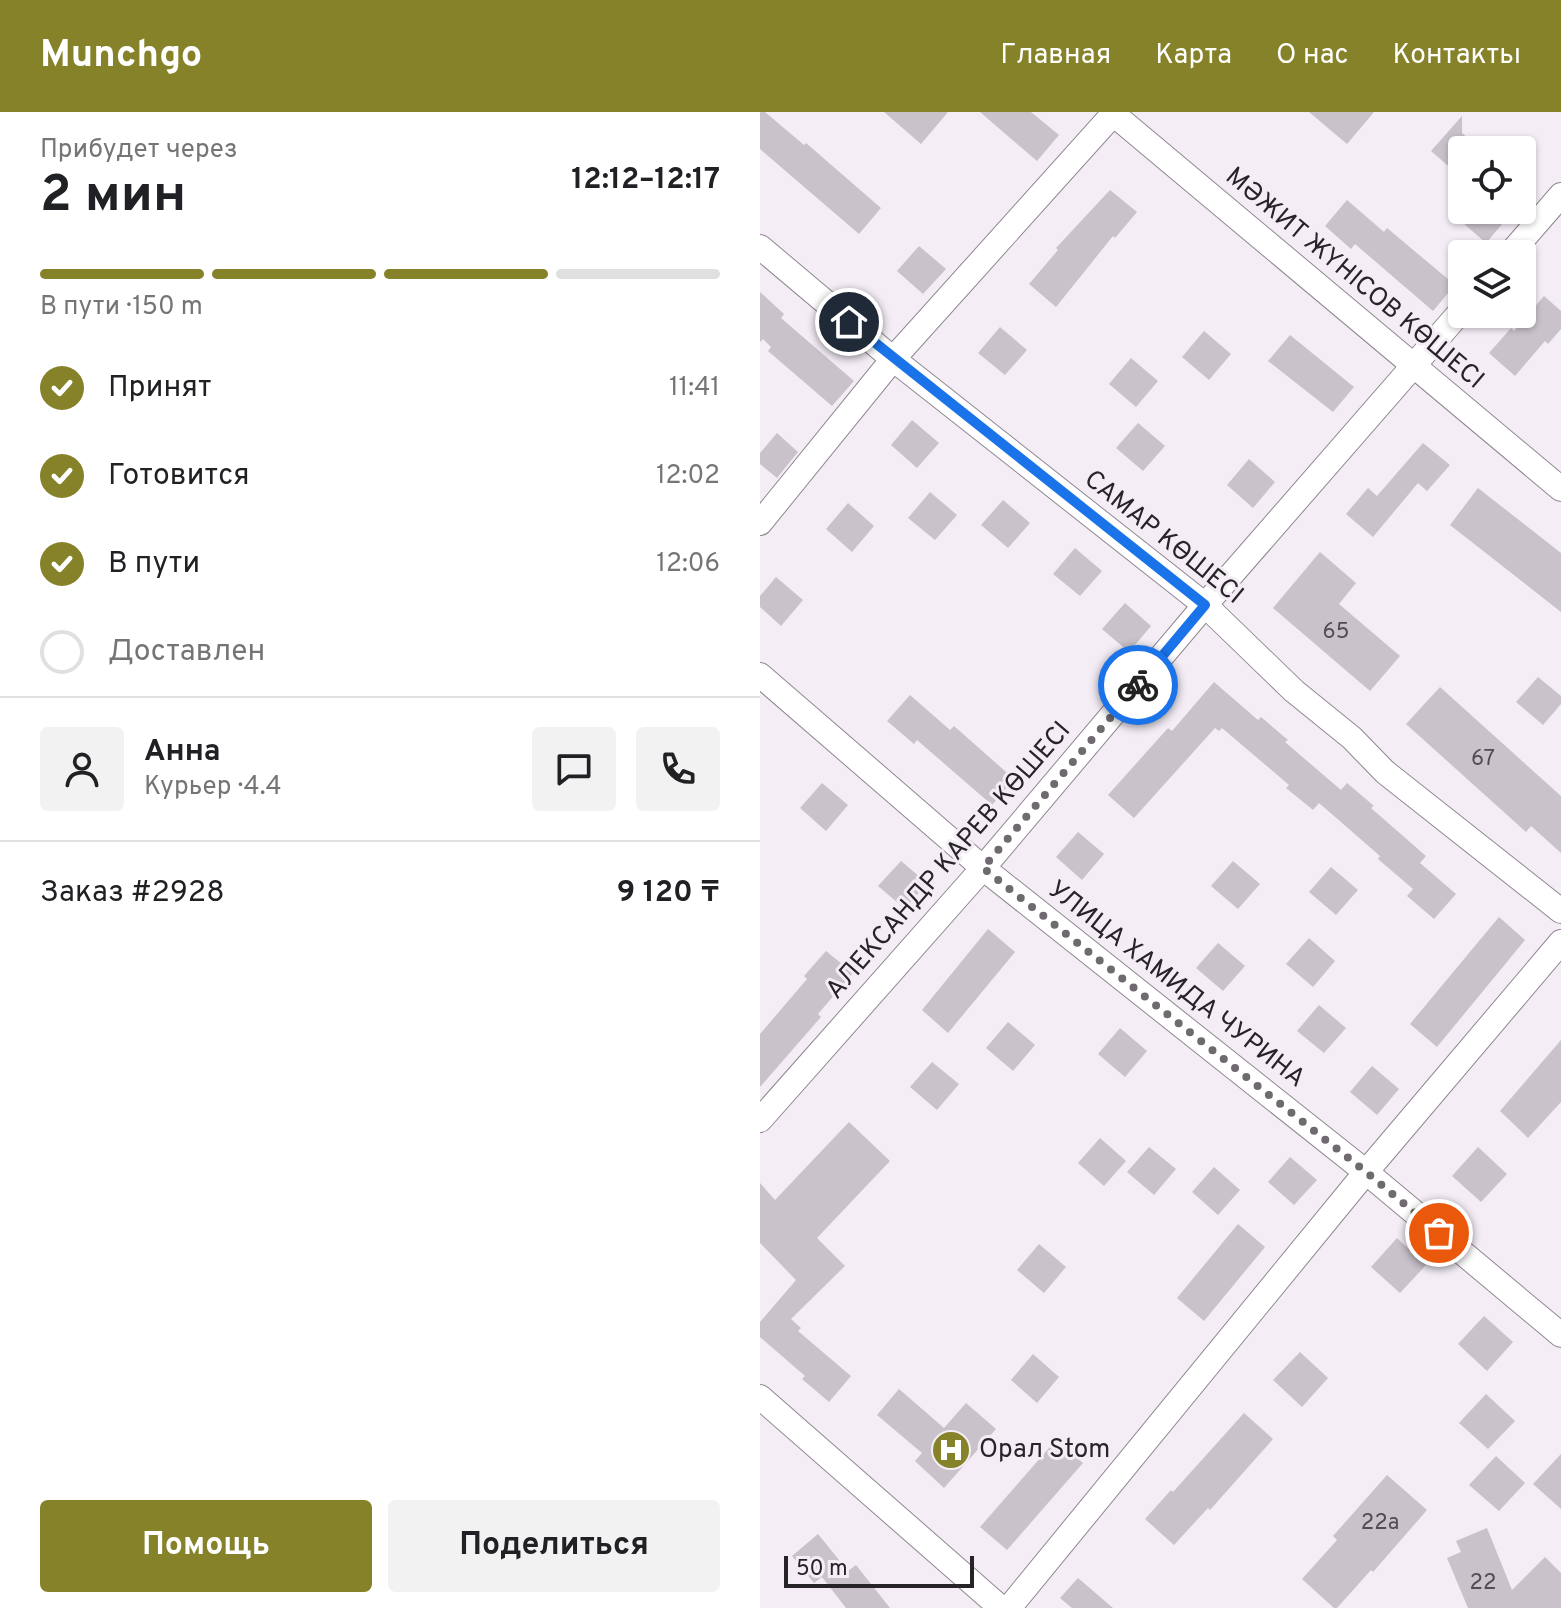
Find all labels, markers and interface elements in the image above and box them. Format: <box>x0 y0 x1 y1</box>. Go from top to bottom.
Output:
text: Munchgo <box>40 32 202 81</box>
text: Главная <box>1000 38 1111 74</box>
text: Карта <box>1155 38 1232 74</box>
text: О нас <box>1276 38 1349 74</box>
text: Контакты <box>1393 38 1521 74</box>
text: Прибудет через <box>40 134 238 167</box>
map controls <box>1448 136 1536 328</box>
button: locate <box>1448 136 1536 224</box>
street label: МӘЖИТ ЖҮНІСОВ КӨШЕСІ <box>1218 161 1490 397</box>
text: 12:12–12:17 <box>571 162 720 199</box>
text: 2 мин <box>40 164 186 230</box>
button: layers <box>1448 240 1536 328</box>
pin <box>815 288 883 356</box>
text: В пути · 150 m <box>40 291 203 324</box>
icon: home <box>827 300 871 344</box>
icon: check <box>40 366 84 410</box>
text: Принят <box>108 370 212 407</box>
text: 11:41 <box>669 372 720 405</box>
icon: check <box>40 454 84 498</box>
text: Готовится <box>108 458 250 495</box>
text: 12:02 <box>656 460 720 493</box>
street label: САМАР КӨШЕСІ <box>1077 464 1249 612</box>
icon: check <box>40 542 84 586</box>
text: В пути <box>108 546 200 583</box>
text: 12:06 <box>656 548 720 581</box>
house number: 65 <box>1323 619 1349 646</box>
text: Доставлен <box>108 634 265 671</box>
courier <box>1098 645 1178 725</box>
icon: bike <box>1116 663 1160 707</box>
street label: АЛЕКСАНДР КАРЕВ КӨШЕСІ <box>819 715 1079 1007</box>
button: person <box>40 727 124 811</box>
button: chat <box>532 727 616 811</box>
button: phone <box>636 727 720 811</box>
text: Анна <box>144 734 221 771</box>
house number: 67 <box>1471 746 1495 773</box>
text: Курьер · 4.4 <box>144 771 282 804</box>
street label: УЛИЦА ХАМИДА ЧУРИНА <box>1041 874 1311 1096</box>
text: Заказ #2928 <box>40 875 225 912</box>
text: 9 120 ₸ <box>617 875 720 912</box>
pin <box>1405 1199 1473 1267</box>
icon: bag <box>1417 1211 1461 1255</box>
hospital icon: Орал Stom <box>930 1429 972 1471</box>
place label: Орал Stom <box>979 1434 1110 1467</box>
button: Помощь <box>40 1500 372 1592</box>
button: Поделиться <box>388 1500 720 1592</box>
house number: 22а <box>1361 1510 1399 1537</box>
scale bar <box>784 1552 974 1588</box>
text: 50 m <box>796 1556 848 1583</box>
house number: 22 <box>1470 1570 1496 1597</box>

